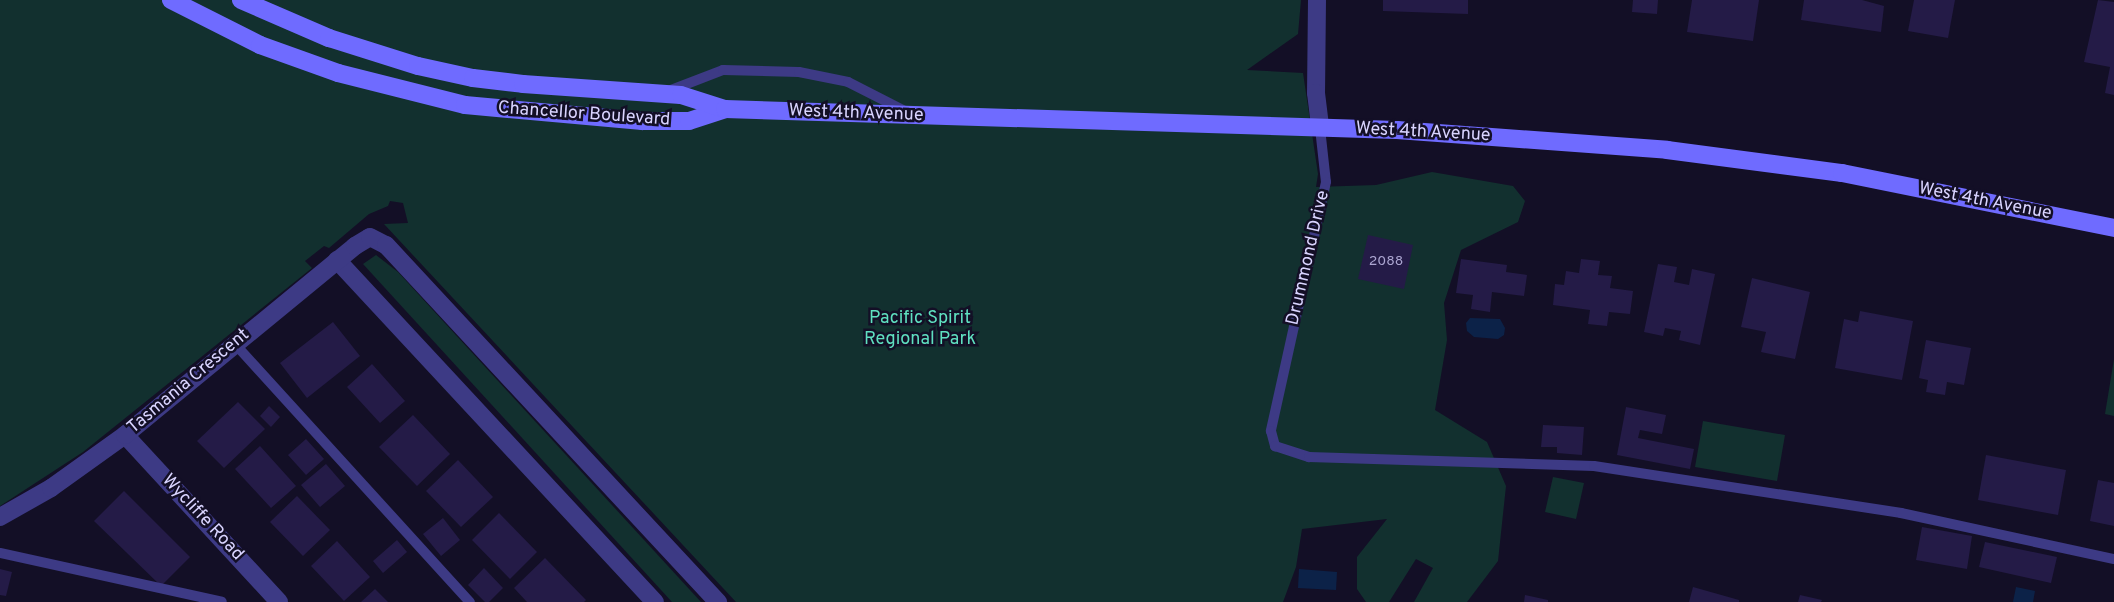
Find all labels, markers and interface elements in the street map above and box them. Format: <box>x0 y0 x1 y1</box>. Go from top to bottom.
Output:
street label: Chancellor Boulevard <box>497 98 671 132</box>
street label: West 4th Avenue <box>788 101 924 127</box>
street label: West 4th Avenue <box>1355 119 1491 147</box>
street label: West 4th Avenue <box>1916 178 2054 226</box>
street label: Drummond Drive <box>1283 188 1335 328</box>
house number: 2088 <box>1369 254 1403 270</box>
park label: Pacific Spirit Regional Park <box>864 309 976 352</box>
street label: Tasmania Crescent <box>124 325 254 439</box>
street label: Wycliffe Road <box>156 470 248 566</box>

